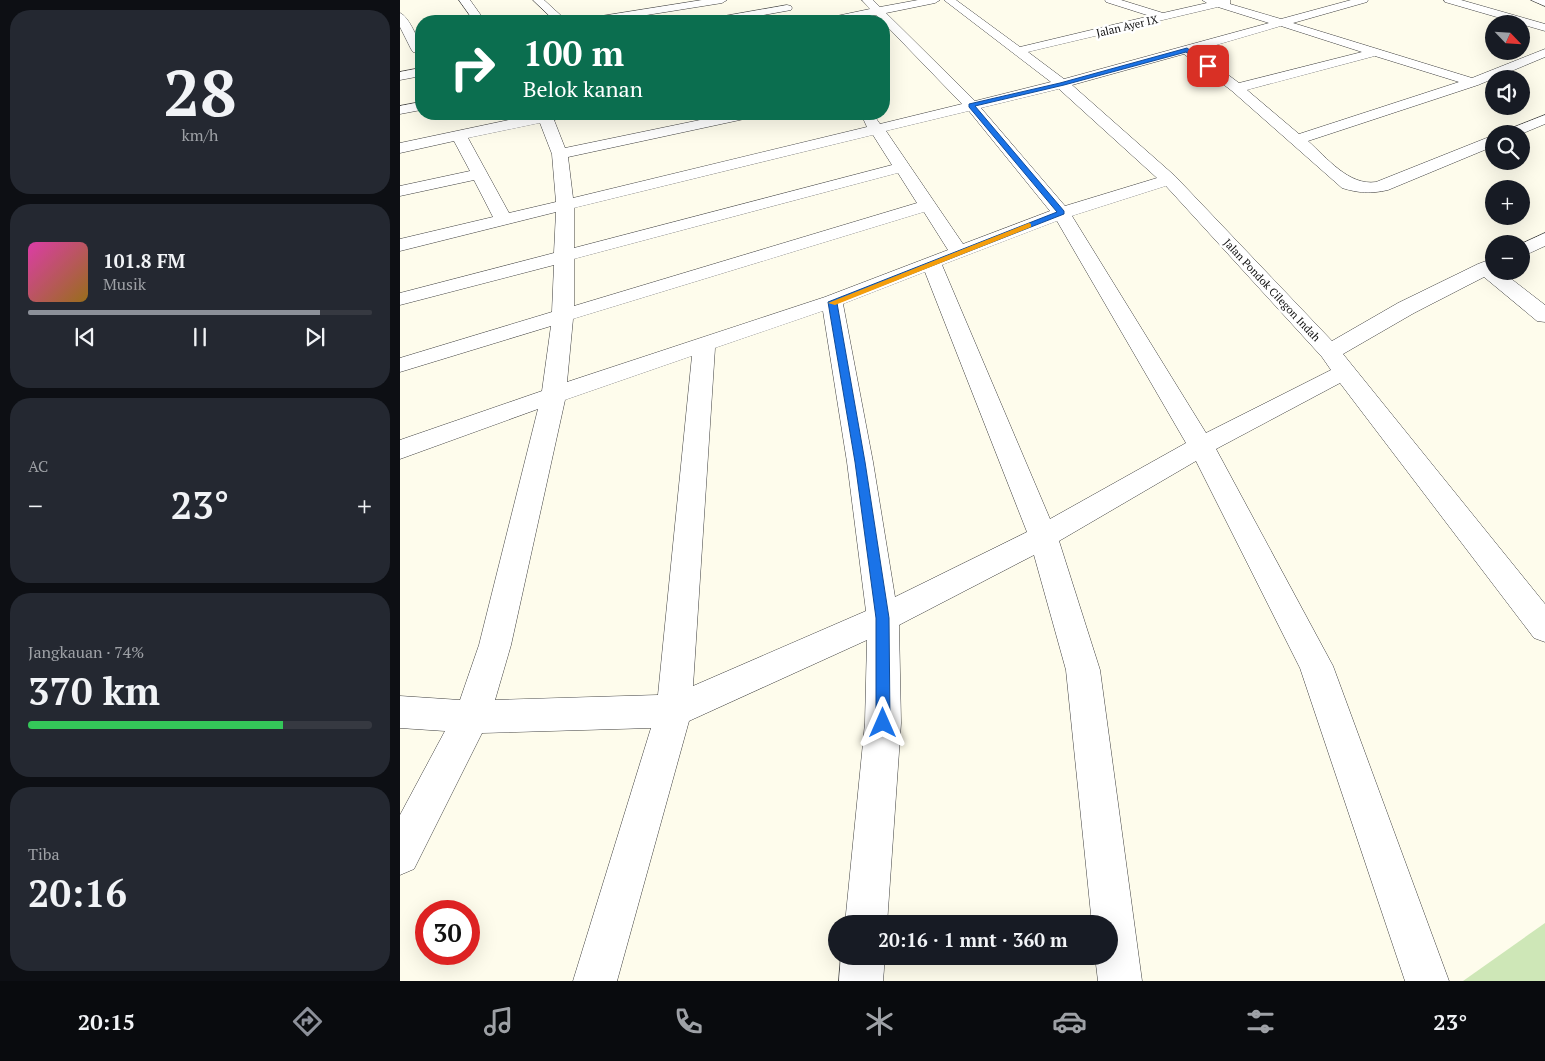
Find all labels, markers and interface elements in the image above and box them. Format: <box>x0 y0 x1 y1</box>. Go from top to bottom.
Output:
street label: Jalan Ayer IX <box>1095 12 1160 40</box>
north arrow <box>1485 15 1530 60</box>
map controls <box>1485 15 1530 280</box>
text: 100 m <box>523 30 624 76</box>
icon: right <box>440 35 505 100</box>
pin <box>1187 45 1229 87</box>
text: 28 <box>163 48 237 135</box>
icon: arrive <box>1194 52 1222 80</box>
button: sound <box>1485 70 1530 115</box>
text: Belok kanan <box>523 74 643 103</box>
text: km/h <box>182 124 218 146</box>
button: search <box>1485 125 1530 170</box>
button: + <box>1485 180 1530 225</box>
button: − <box>1485 235 1530 280</box>
street label: Jalan Pondok Cilegon Indah <box>1221 236 1324 345</box>
text: 101.8 FM <box>103 248 185 273</box>
text: Musik <box>103 273 146 295</box>
icon: previous <box>71 323 99 351</box>
icon: pause <box>186 323 214 351</box>
icon: next <box>301 323 329 351</box>
text: AC <box>28 455 48 477</box>
text: 23° <box>171 480 229 530</box>
text: − <box>28 487 43 524</box>
text: + <box>357 487 372 524</box>
text: Jangkauan · 74% <box>28 641 144 663</box>
text: 370 km <box>28 666 160 716</box>
position arrow <box>856 696 908 748</box>
text: Tiba <box>28 843 60 865</box>
text: 20:16 <box>28 868 127 918</box>
speed limit sign: 30 <box>415 900 480 965</box>
text: 20:16 · 1 mnt · 360 m <box>878 927 1068 952</box>
icon: directions <box>290 1004 325 1039</box>
icon: music <box>481 1004 516 1039</box>
icon: phone <box>671 1004 706 1039</box>
icon: climate <box>862 1004 897 1039</box>
icon: car <box>1052 1004 1087 1039</box>
icon: filters <box>1243 1004 1278 1039</box>
text: 20:15 <box>78 1007 135 1036</box>
text: 23° <box>1433 1007 1467 1036</box>

